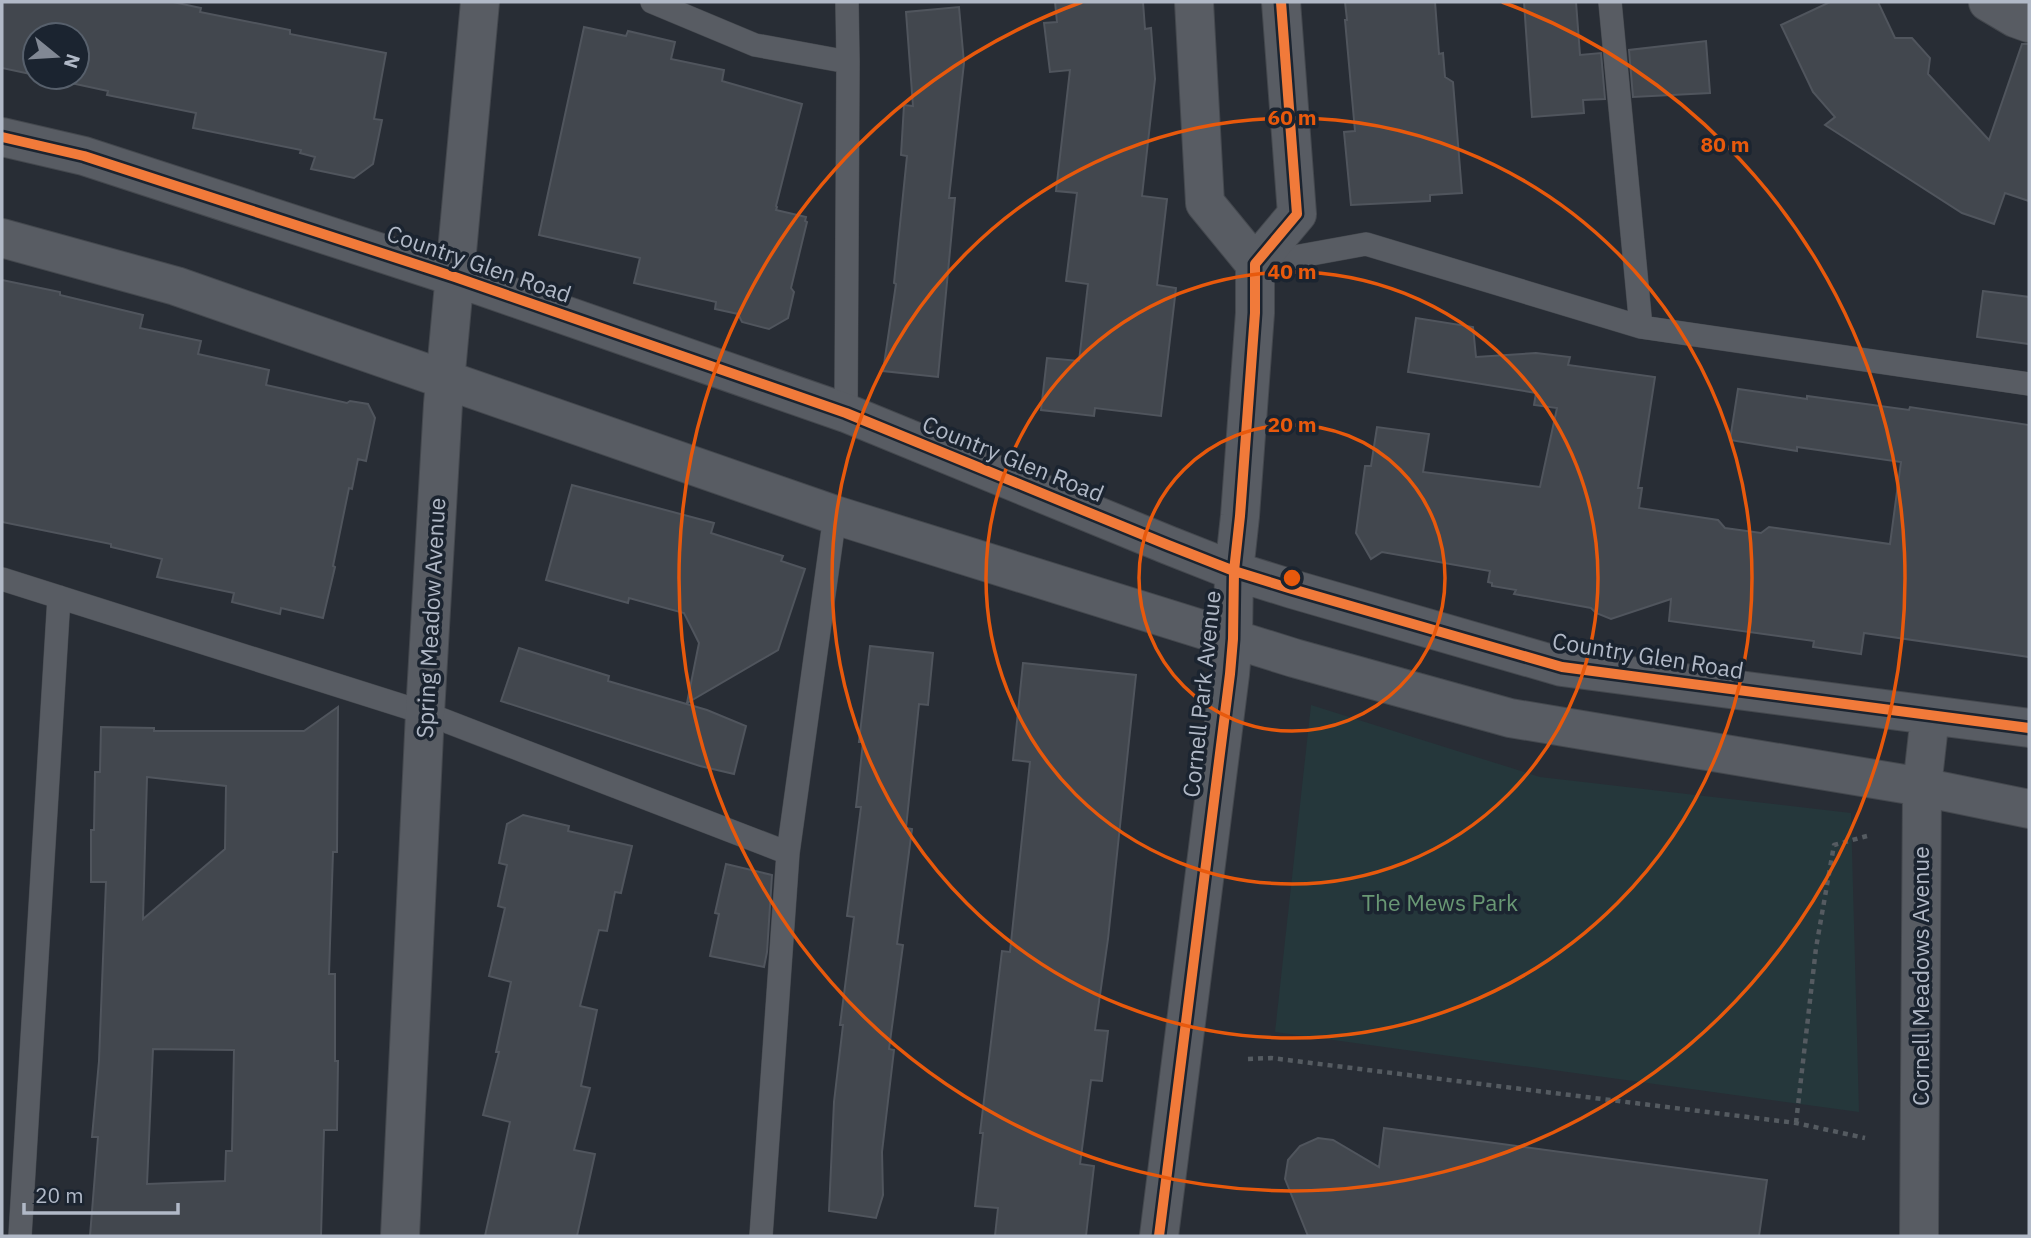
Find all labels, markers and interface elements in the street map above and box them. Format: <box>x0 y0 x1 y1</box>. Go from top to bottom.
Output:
north arrow <box>21 21 91 91</box>
text: N <box>59 51 86 72</box>
text: 60 m <box>1268 103 1316 131</box>
text: 80 m <box>1701 130 1749 158</box>
street label: Country Glen Road <box>383 217 576 309</box>
text: 40 m <box>1268 257 1316 285</box>
street label: Country Glen Road <box>918 408 1109 508</box>
text: 20 m <box>1268 410 1316 438</box>
street label: Spring Meadow Avenue <box>409 497 451 739</box>
centre of rings <box>1280 566 1304 590</box>
street label: Cornell Park Avenue <box>1175 589 1227 799</box>
street label: Country Glen Road <box>1550 625 1746 685</box>
street label: Cornell Meadows Avenue <box>1905 846 1935 1106</box>
park label: The Mews Park <box>1362 887 1518 917</box>
scale bar <box>24 1172 178 1216</box>
text: 20 m <box>35 1181 84 1209</box>

